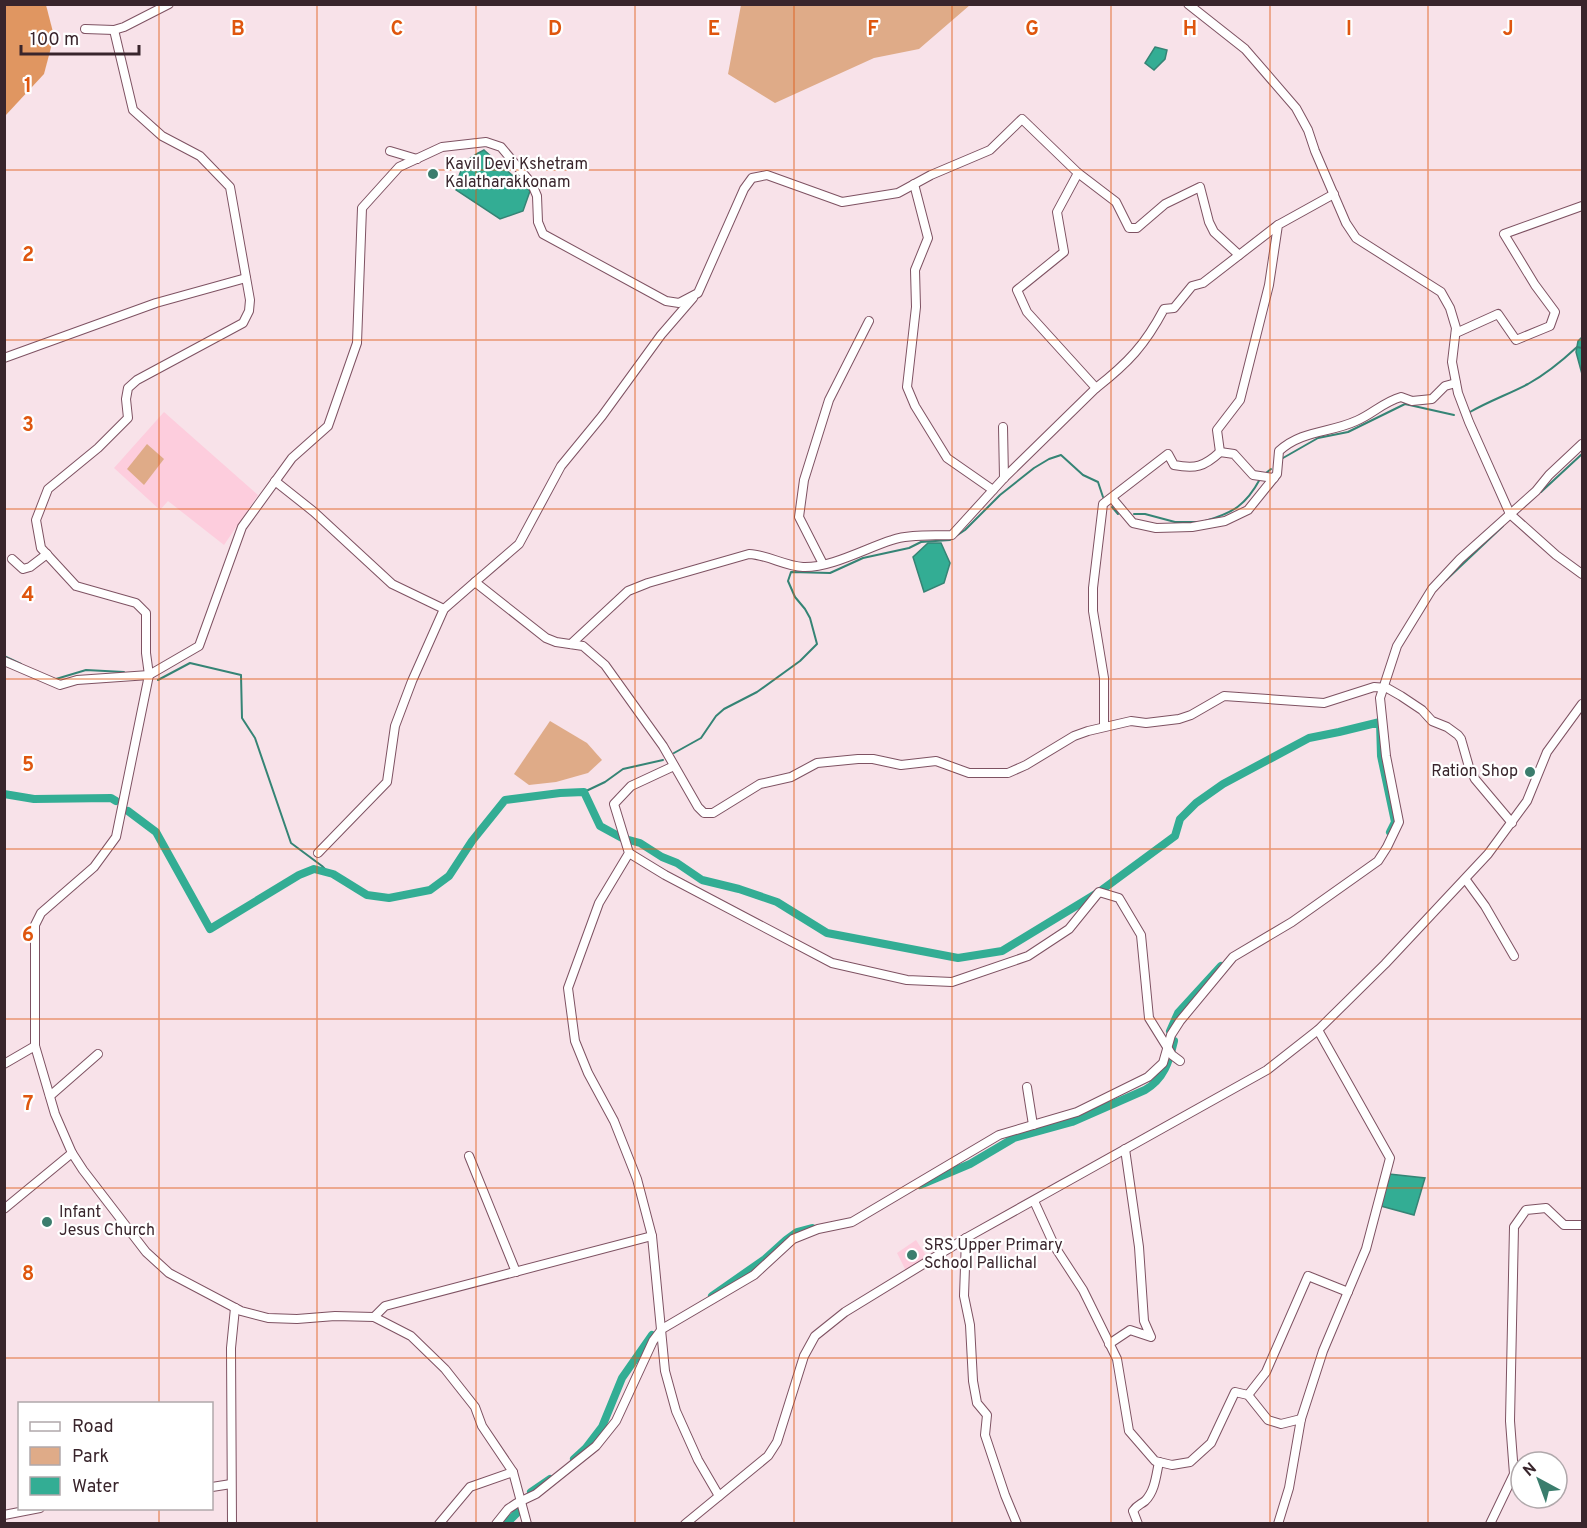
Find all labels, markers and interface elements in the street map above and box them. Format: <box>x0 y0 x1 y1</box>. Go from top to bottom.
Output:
text: B <box>231 17 245 43</box>
text: C <box>391 17 403 43</box>
text: D <box>548 17 562 43</box>
text: E <box>708 17 720 43</box>
text: F <box>867 17 879 43</box>
text: G <box>1025 17 1039 43</box>
text: H <box>1183 17 1197 43</box>
text: I <box>1346 17 1352 43</box>
text: J <box>1502 17 1514 43</box>
scale bar <box>21 18 140 56</box>
text: 100 m <box>30 29 79 52</box>
text: 1 <box>24 74 32 100</box>
place label: Kavil Devi Kshetram Kalatharakkonam <box>445 155 588 193</box>
marker: Kavil Devi Kshetram Kalatharakkonam <box>426 167 440 181</box>
text: 2 <box>22 243 34 269</box>
text: 3 <box>22 413 34 439</box>
text: 4 <box>22 583 34 609</box>
text: 5 <box>22 753 34 779</box>
place label: Ration Shop <box>1431 762 1518 782</box>
marker: Ration Shop <box>1523 765 1537 779</box>
text: 6 <box>22 923 34 949</box>
text: 7 <box>23 1092 33 1118</box>
place label: Infant Jesus Church <box>59 1203 155 1241</box>
marker: Infant Jesus Church <box>40 1215 54 1229</box>
place label: SRS Upper Primary School Pallichal <box>924 1236 1063 1274</box>
marker: SRS Upper Primary School Pallichal <box>905 1248 919 1262</box>
text: 8 <box>22 1262 34 1288</box>
legend <box>18 1402 213 1510</box>
text: Road <box>72 1416 114 1439</box>
text: Park <box>72 1446 109 1469</box>
north arrow <box>1509 1450 1569 1510</box>
text: N <box>1520 1459 1541 1482</box>
text: Water <box>72 1476 119 1499</box>

